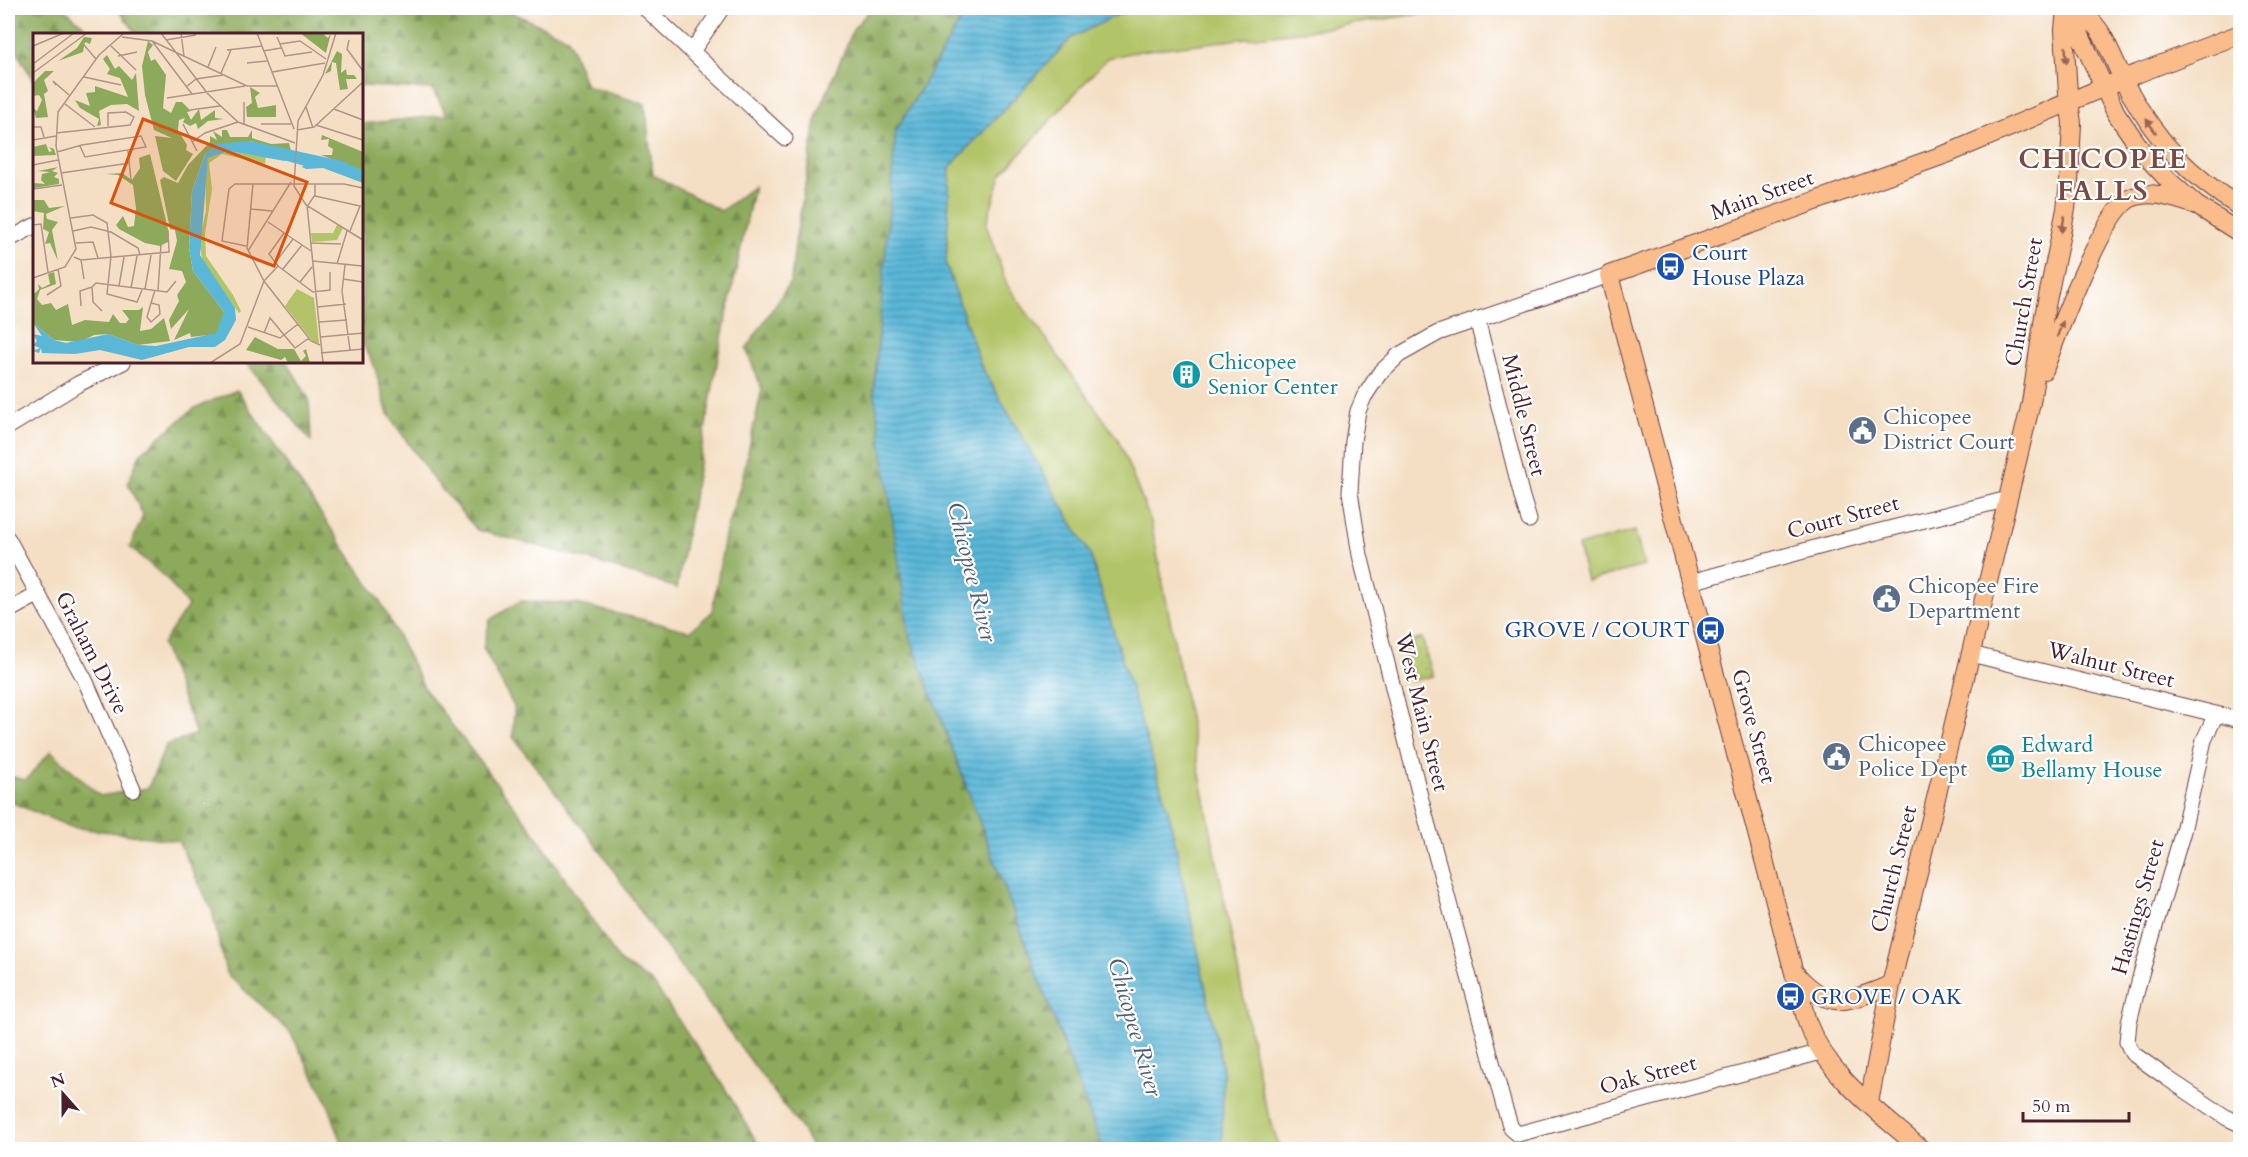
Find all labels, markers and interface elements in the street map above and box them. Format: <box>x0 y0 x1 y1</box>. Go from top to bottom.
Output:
inset map <box>33 33 363 363</box>
one-way arrow <box>2062 46 2071 65</box>
one-way arrow <box>2145 119 2157 135</box>
district label: CHICOPEE FALLS <box>2018 140 2188 210</box>
street label: Main Street <box>1706 162 1818 228</box>
one-way arrow <box>2058 215 2067 234</box>
street label: Church Street <box>1998 235 2050 369</box>
place label: Court House Plaza <box>1692 238 1806 293</box>
bus stop icon: Court House Plaza <box>1655 250 1687 282</box>
one-way arrow <box>2055 319 2065 337</box>
place label: Chicopee Senior Center <box>1208 347 1339 402</box>
street label: Middle Street <box>1494 351 1554 479</box>
building icon: Chicopee Senior Center <box>1171 359 1203 391</box>
place label: Chicopee District Court <box>1883 402 2014 457</box>
public building icon: Chicopee District Court <box>1846 414 1878 446</box>
street label: Court Street <box>1784 488 1902 546</box>
water label: Chicopee River <box>939 499 1006 646</box>
place label: Chicopee Fire Department <box>1908 571 2039 626</box>
public building icon: Chicopee Fire Department <box>1871 583 1903 615</box>
street label: Graham Drive <box>48 586 136 720</box>
bus stop icon: GROVE / COURT <box>1695 614 1727 646</box>
place label: GROVE / COURT <box>1504 615 1690 645</box>
street label: West Main Street <box>1388 629 1456 794</box>
street label: Walnut Street <box>2043 635 2178 695</box>
street label: Grove Street <box>1724 665 1784 787</box>
place label: Chicopee Police Dept <box>1858 729 1967 784</box>
place label: Edward Bellamy House <box>2021 730 2163 785</box>
public building icon: Chicopee Police Dept <box>1821 741 1853 773</box>
museum icon: Edward Bellamy House <box>1984 742 2016 774</box>
street label: Church Street <box>1864 802 1924 936</box>
street label: Hastings Street <box>2104 836 2172 978</box>
water label: Chicopee River <box>1099 954 1171 1101</box>
bus stop icon: GROVE / OAK <box>1774 981 1806 1013</box>
place label: GROVE / OAK <box>1811 982 1963 1012</box>
street label: Oak Street <box>1596 1048 1700 1102</box>
north arrow <box>33 1064 93 1124</box>
text: N <box>48 1068 69 1094</box>
scale bar <box>2023 1085 2130 1123</box>
text: 50 m <box>2032 1094 2071 1119</box>

